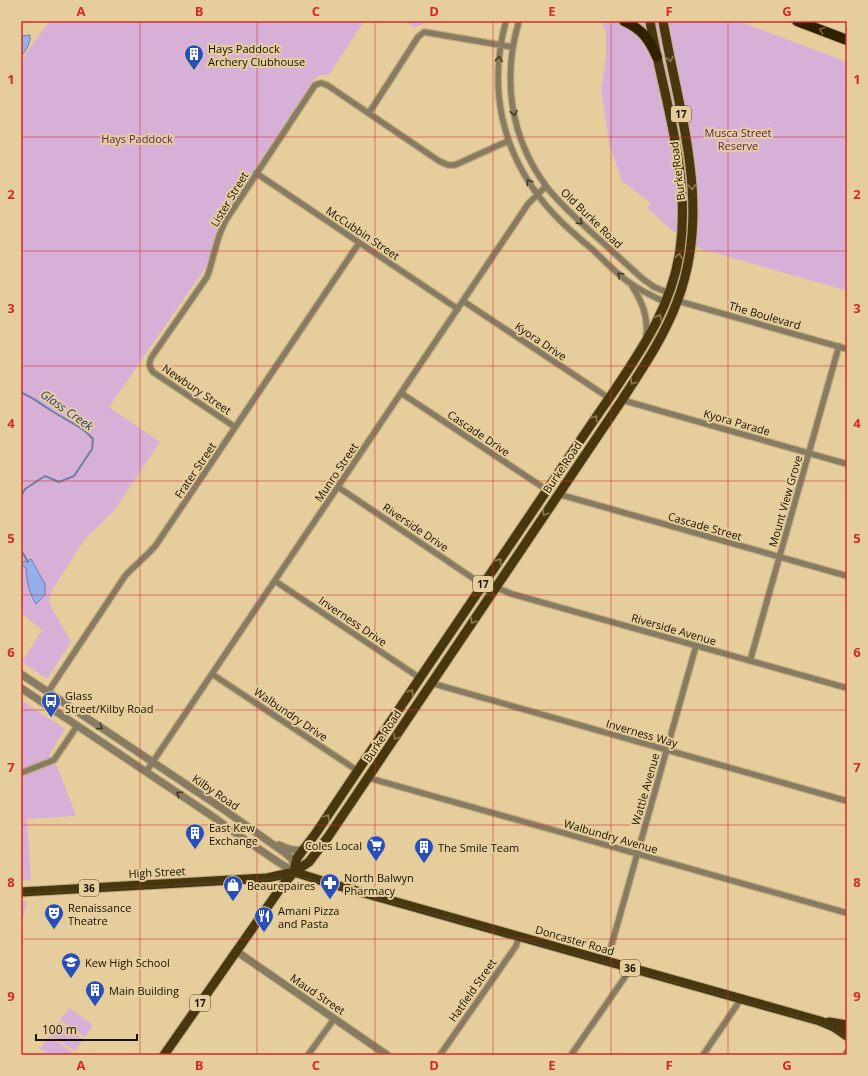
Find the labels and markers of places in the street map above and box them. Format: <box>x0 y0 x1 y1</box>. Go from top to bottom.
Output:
place label: Hays Paddock Archery Clubhouse <box>208 41 305 69</box>
building icon: Hays Paddock Archery Clubhouse <box>183 43 205 71</box>
place label: Glass Street/Kilby Road <box>65 688 153 716</box>
bus stop icon: Glass Street/Kilby Road <box>40 690 62 718</box>
place label: East Kew Exchange <box>209 820 258 848</box>
building icon: East Kew Exchange <box>184 822 206 850</box>
supermarket icon: Coles Local <box>365 834 387 862</box>
building icon: The Smile Team <box>413 836 435 864</box>
place label: Coles Local <box>305 838 362 853</box>
place label: The Smile Team <box>438 840 519 855</box>
place label: North Balwyn Pharmacy <box>344 870 414 898</box>
pharmacy icon: North Balwyn Pharmacy <box>319 872 341 900</box>
shop icon: Beaurepaires <box>222 874 244 902</box>
place label: Beaurepaires <box>247 878 315 893</box>
place label: Renaissance Theatre <box>68 900 131 928</box>
theatre icon: Renaissance Theatre <box>43 902 65 930</box>
place label: Amani Pizza and Pasta <box>278 903 339 931</box>
restaurant icon: Amani Pizza and Pasta <box>253 905 275 933</box>
school or university icon: Kew High School <box>60 951 82 979</box>
place label: Kew High School <box>85 955 170 970</box>
building icon: Main Building <box>84 979 106 1007</box>
place label: Main Building <box>109 983 179 998</box>

